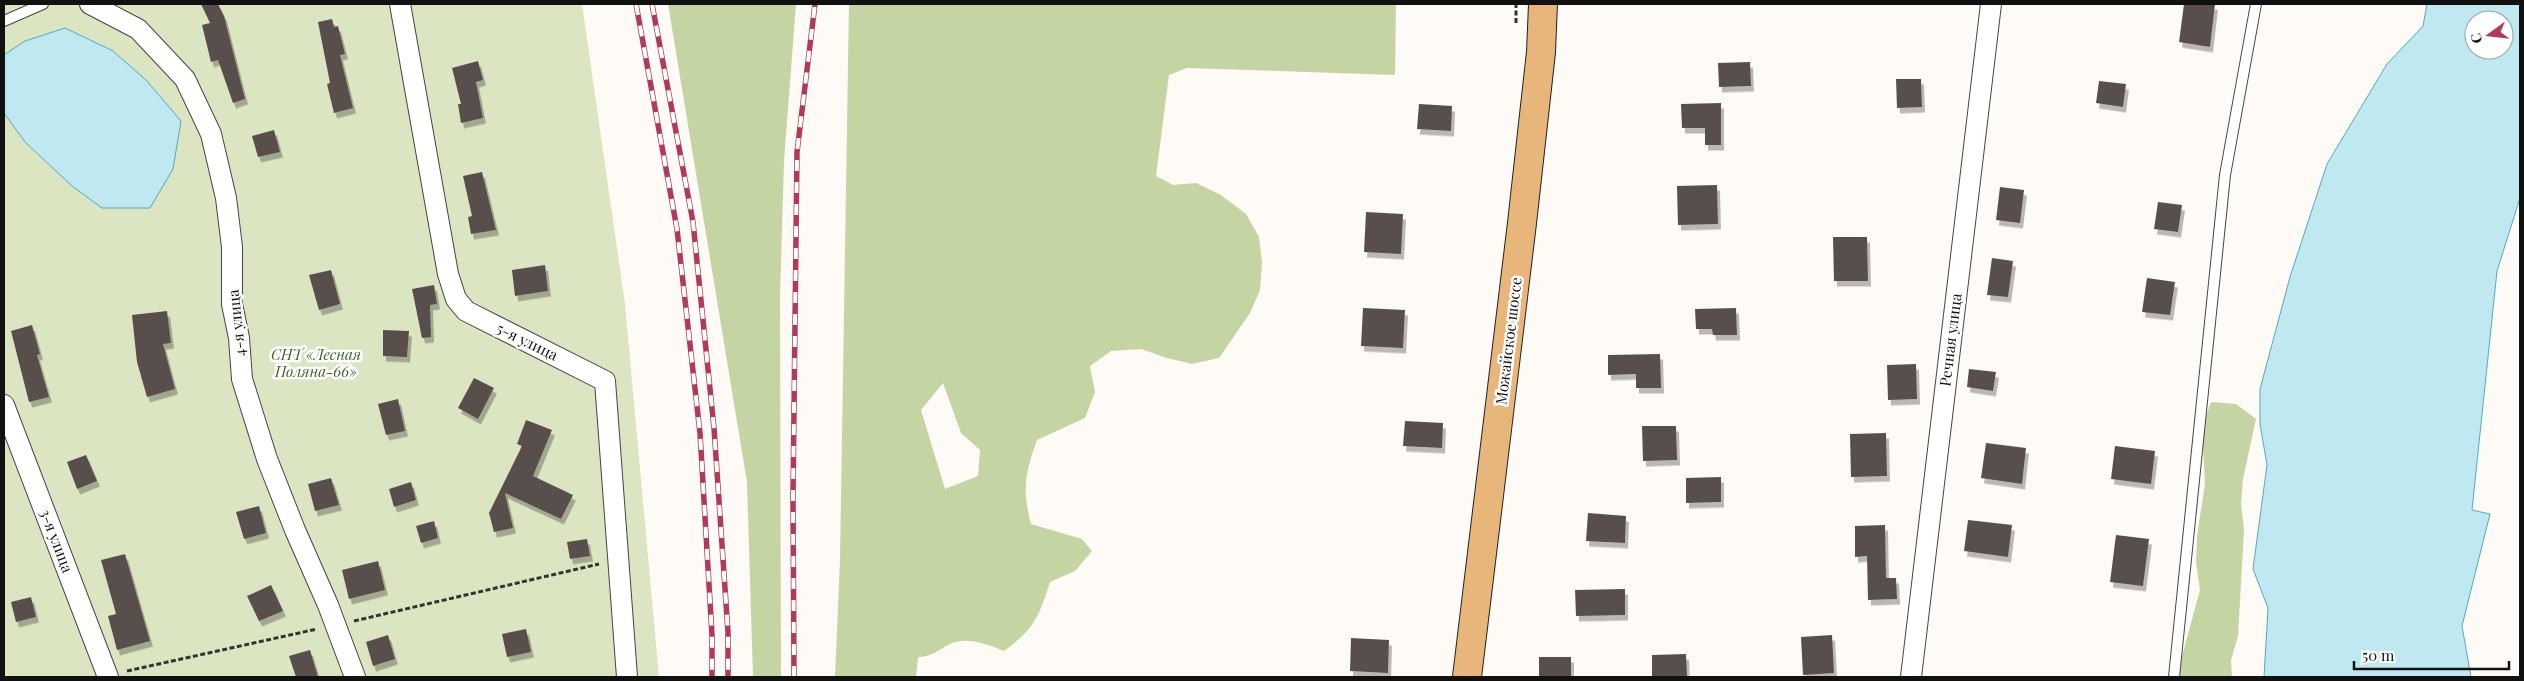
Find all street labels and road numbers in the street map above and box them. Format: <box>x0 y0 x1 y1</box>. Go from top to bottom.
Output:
street label: Можайское шоссе <box>1490 276 1526 406</box>
street label: 4-я улица <box>222 288 249 358</box>
street label: Речная улица <box>1934 292 1966 388</box>
street label: 5-я улица <box>493 318 562 365</box>
street label: 3-я улица <box>36 506 78 576</box>

